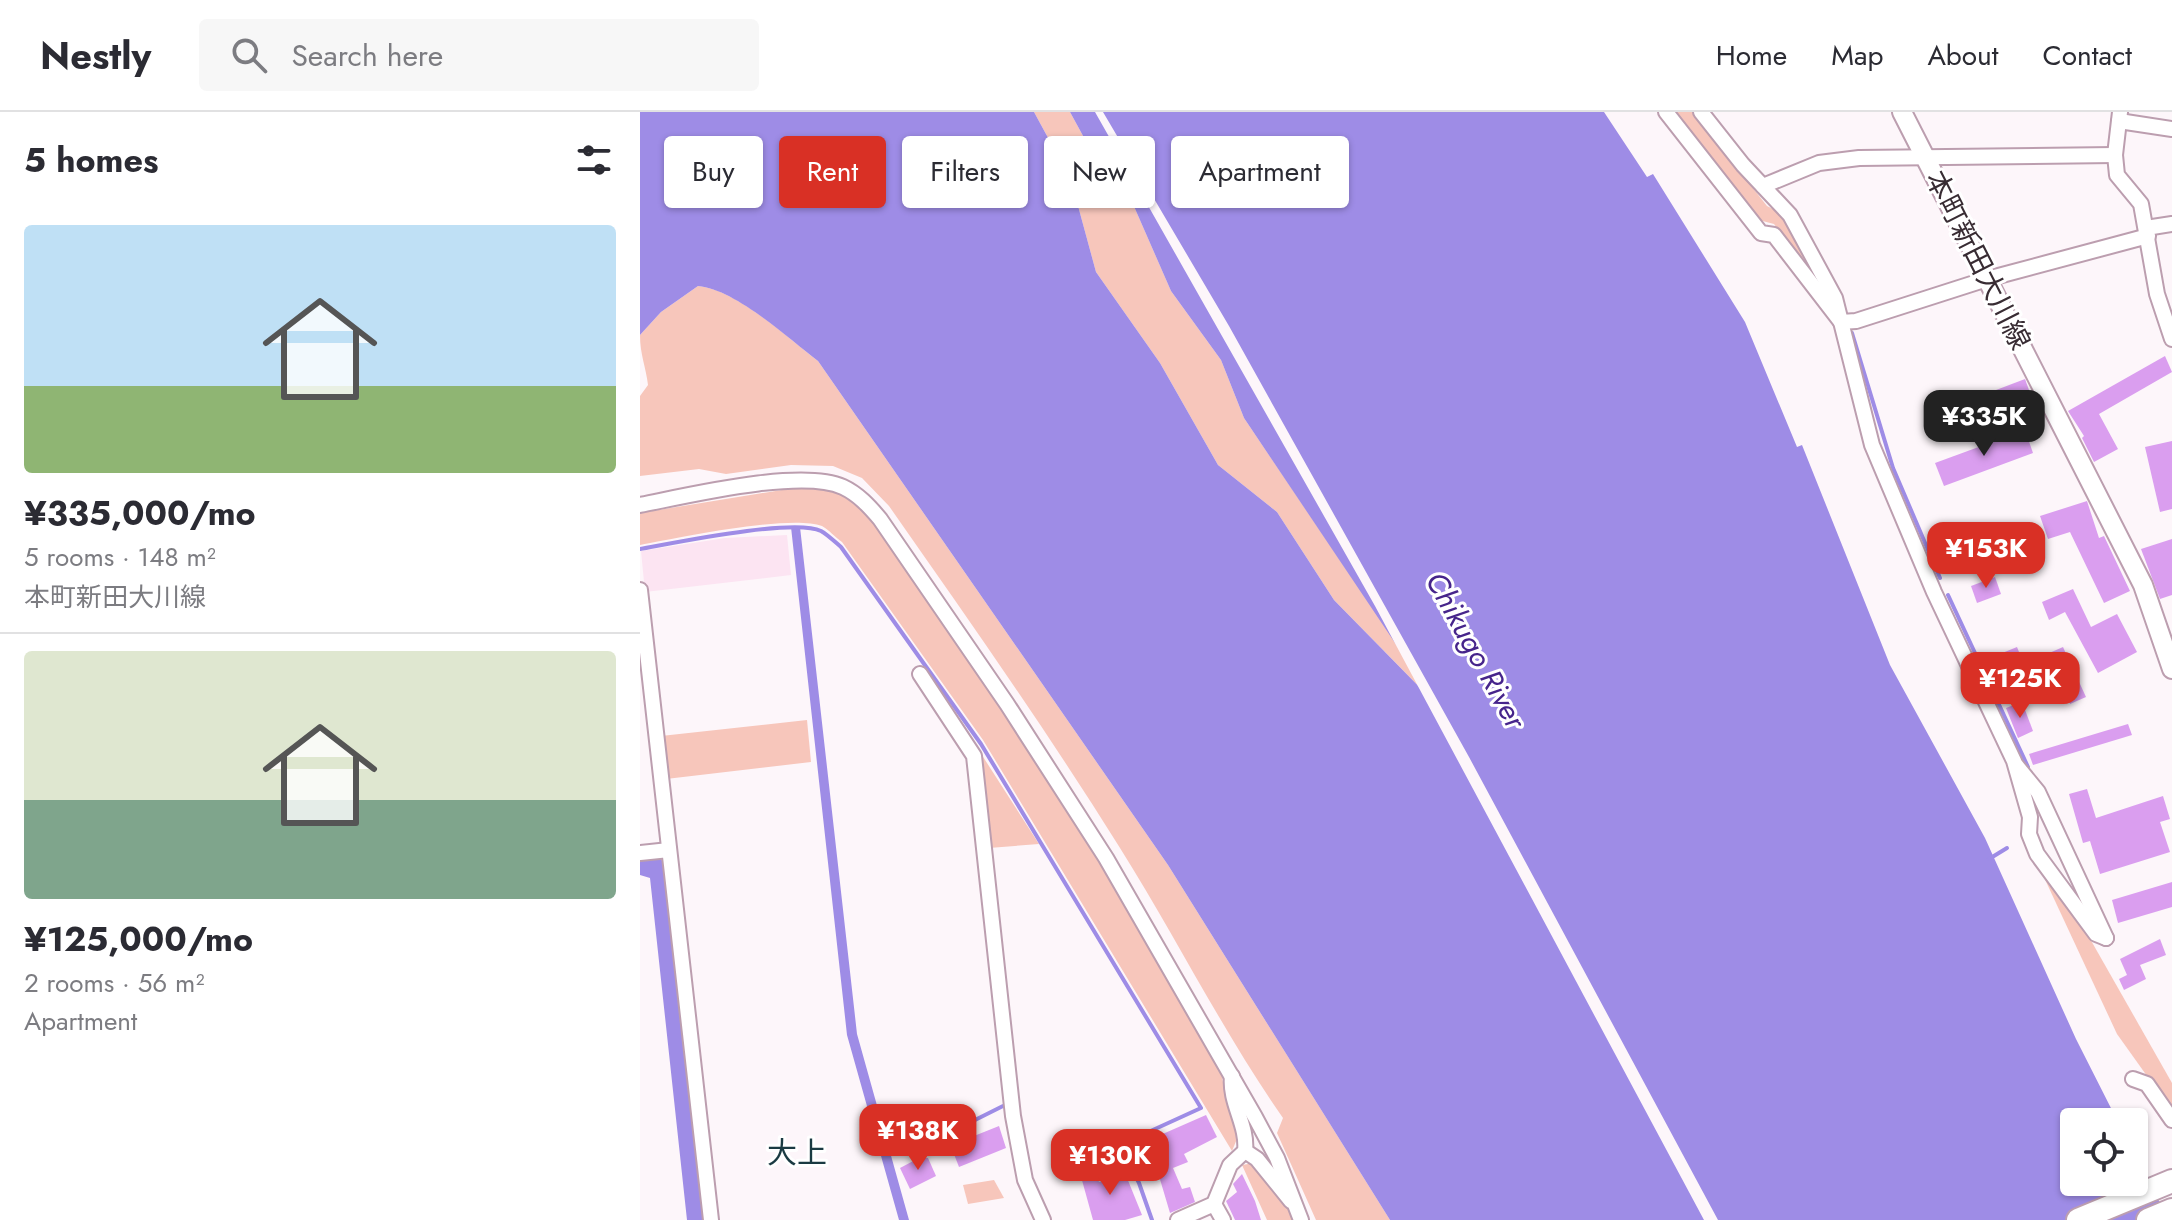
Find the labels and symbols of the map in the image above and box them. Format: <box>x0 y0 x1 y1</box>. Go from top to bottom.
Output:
street label: 本町新田大川線 <box>1915 163 2041 357</box>
pin: ¥335K <box>1928 390 2040 458</box>
pin: ¥153K <box>1930 522 2042 590</box>
water label: Chikugo River <box>1415 564 1538 738</box>
pin: ¥125K <box>1964 652 2076 720</box>
pin: ¥138K <box>862 1104 974 1172</box>
pin: ¥130K <box>1054 1129 1166 1197</box>
district label: 大上 <box>767 1131 827 1174</box>

